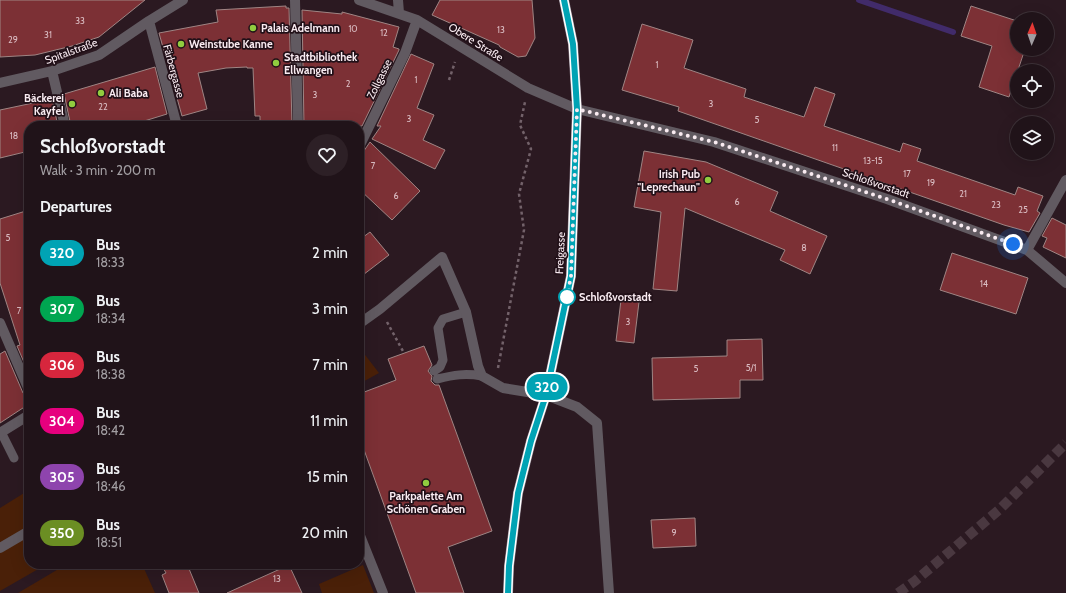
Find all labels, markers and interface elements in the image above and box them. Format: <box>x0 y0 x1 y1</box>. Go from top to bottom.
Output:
north arrow <box>1010 12 1054 56</box>
map controls <box>1010 12 1054 160</box>
house number: 33 <box>75 15 85 26</box>
street label: Obere Straße <box>446 20 506 65</box>
place label: Palais Adelmann <box>261 21 340 35</box>
marker: Palais Adelmann <box>248 23 258 33</box>
house number: 10 <box>348 23 358 34</box>
house number: 13 <box>497 24 505 35</box>
house number: 12 <box>380 27 388 38</box>
house number: 31 <box>44 29 52 40</box>
house number: 29 <box>8 34 18 45</box>
street label: Spitalstraße <box>43 35 100 67</box>
place label: Weinstube Kanne <box>189 37 273 51</box>
marker: Weinstube Kanne <box>176 39 186 49</box>
street label: Färbergasse <box>160 43 188 100</box>
place label: Stadtbibliothek Ellwangen <box>284 50 358 77</box>
street label: Zollgasse <box>363 57 395 101</box>
marker: Stadtbibliothek Ellwangen <box>271 58 281 68</box>
house number: 1 <box>656 59 659 70</box>
button: locate <box>1010 64 1054 108</box>
house number: 1 <box>415 74 418 85</box>
house number: 2 <box>346 78 351 89</box>
place label: Ali Baba <box>109 86 148 100</box>
marker: Ali Baba <box>96 88 106 98</box>
house number: 3 <box>313 89 318 100</box>
place label: Bäckerei Kayfel <box>24 91 64 118</box>
house number: 3 <box>709 98 714 109</box>
marker: Bäckerei Kayfel <box>67 99 77 109</box>
house number: 22 <box>98 101 108 112</box>
house number: 3 <box>407 113 412 124</box>
house number: 5 <box>755 114 760 125</box>
button: layers <box>1010 116 1054 160</box>
house number: 18 <box>10 130 18 141</box>
button: heart <box>306 134 348 176</box>
text: Schloßvorstadt <box>40 135 165 158</box>
house number: 11 <box>832 142 838 153</box>
house number: 13-15 <box>863 155 883 166</box>
house number: 7 <box>371 160 376 171</box>
text: Walk · 3 min · 200 m <box>40 162 155 178</box>
street label: Schloßvorstadt <box>840 165 912 201</box>
place label: Irish Pub "Leprechaun" <box>637 167 700 194</box>
house number: 17 <box>903 168 911 179</box>
marker: Irish Pub "Leprechaun" <box>703 175 713 185</box>
house number: 19 <box>927 177 935 188</box>
house number: 21 <box>959 188 967 199</box>
house number: 6 <box>393 190 399 201</box>
house number: 6 <box>734 196 740 207</box>
text: Departures <box>40 198 112 216</box>
house number: 23 <box>991 199 1001 210</box>
house number: 25 <box>1018 204 1028 215</box>
street label: Freigasse <box>552 231 568 274</box>
house number: 5 <box>6 232 11 243</box>
your location <box>1003 234 1023 254</box>
text: Bus <box>96 236 120 254</box>
house number: 8 <box>801 242 807 253</box>
text: 320 <box>50 244 74 262</box>
text: 2 min <box>312 244 348 262</box>
text: 18:33 <box>96 254 125 270</box>
house number: 14 <box>980 278 988 289</box>
marker: Schloßvorstadt <box>558 288 576 306</box>
place label: Schloßvorstadt <box>579 290 652 304</box>
text: Bus <box>96 292 120 310</box>
text: 307 <box>50 300 74 318</box>
text: 3 min <box>312 300 348 318</box>
house number: 7 <box>17 305 22 316</box>
text: 18:34 <box>96 310 125 326</box>
house number: 3 <box>626 316 631 327</box>
text: Bus <box>96 348 120 366</box>
text: 306 <box>49 356 75 374</box>
text: 7 min <box>312 356 348 374</box>
house number: 5/1 <box>746 362 756 373</box>
house number: 5 <box>694 363 699 374</box>
text: 18:38 <box>96 366 126 382</box>
line badge: 320 <box>524 374 570 400</box>
text: 320 <box>535 378 559 396</box>
text: Bus <box>96 404 120 422</box>
text: 304 <box>49 412 75 430</box>
text: 11 min <box>310 412 348 430</box>
text: 18:42 <box>96 422 125 438</box>
text: Bus <box>96 460 120 478</box>
text: 305 <box>50 468 74 486</box>
text: 15 min <box>307 468 348 486</box>
text: 18:46 <box>96 478 126 494</box>
marker: Parkpalette Am Schönen Graben <box>421 478 431 488</box>
place label: Parkpalette Am Schönen Graben <box>387 489 465 516</box>
text: Bus <box>96 516 120 534</box>
text: 350 <box>50 524 74 542</box>
text: 20 min <box>302 524 348 542</box>
house number: 9 <box>671 527 677 538</box>
text: 18:51 <box>96 534 122 550</box>
house number: 13 <box>273 573 281 584</box>

